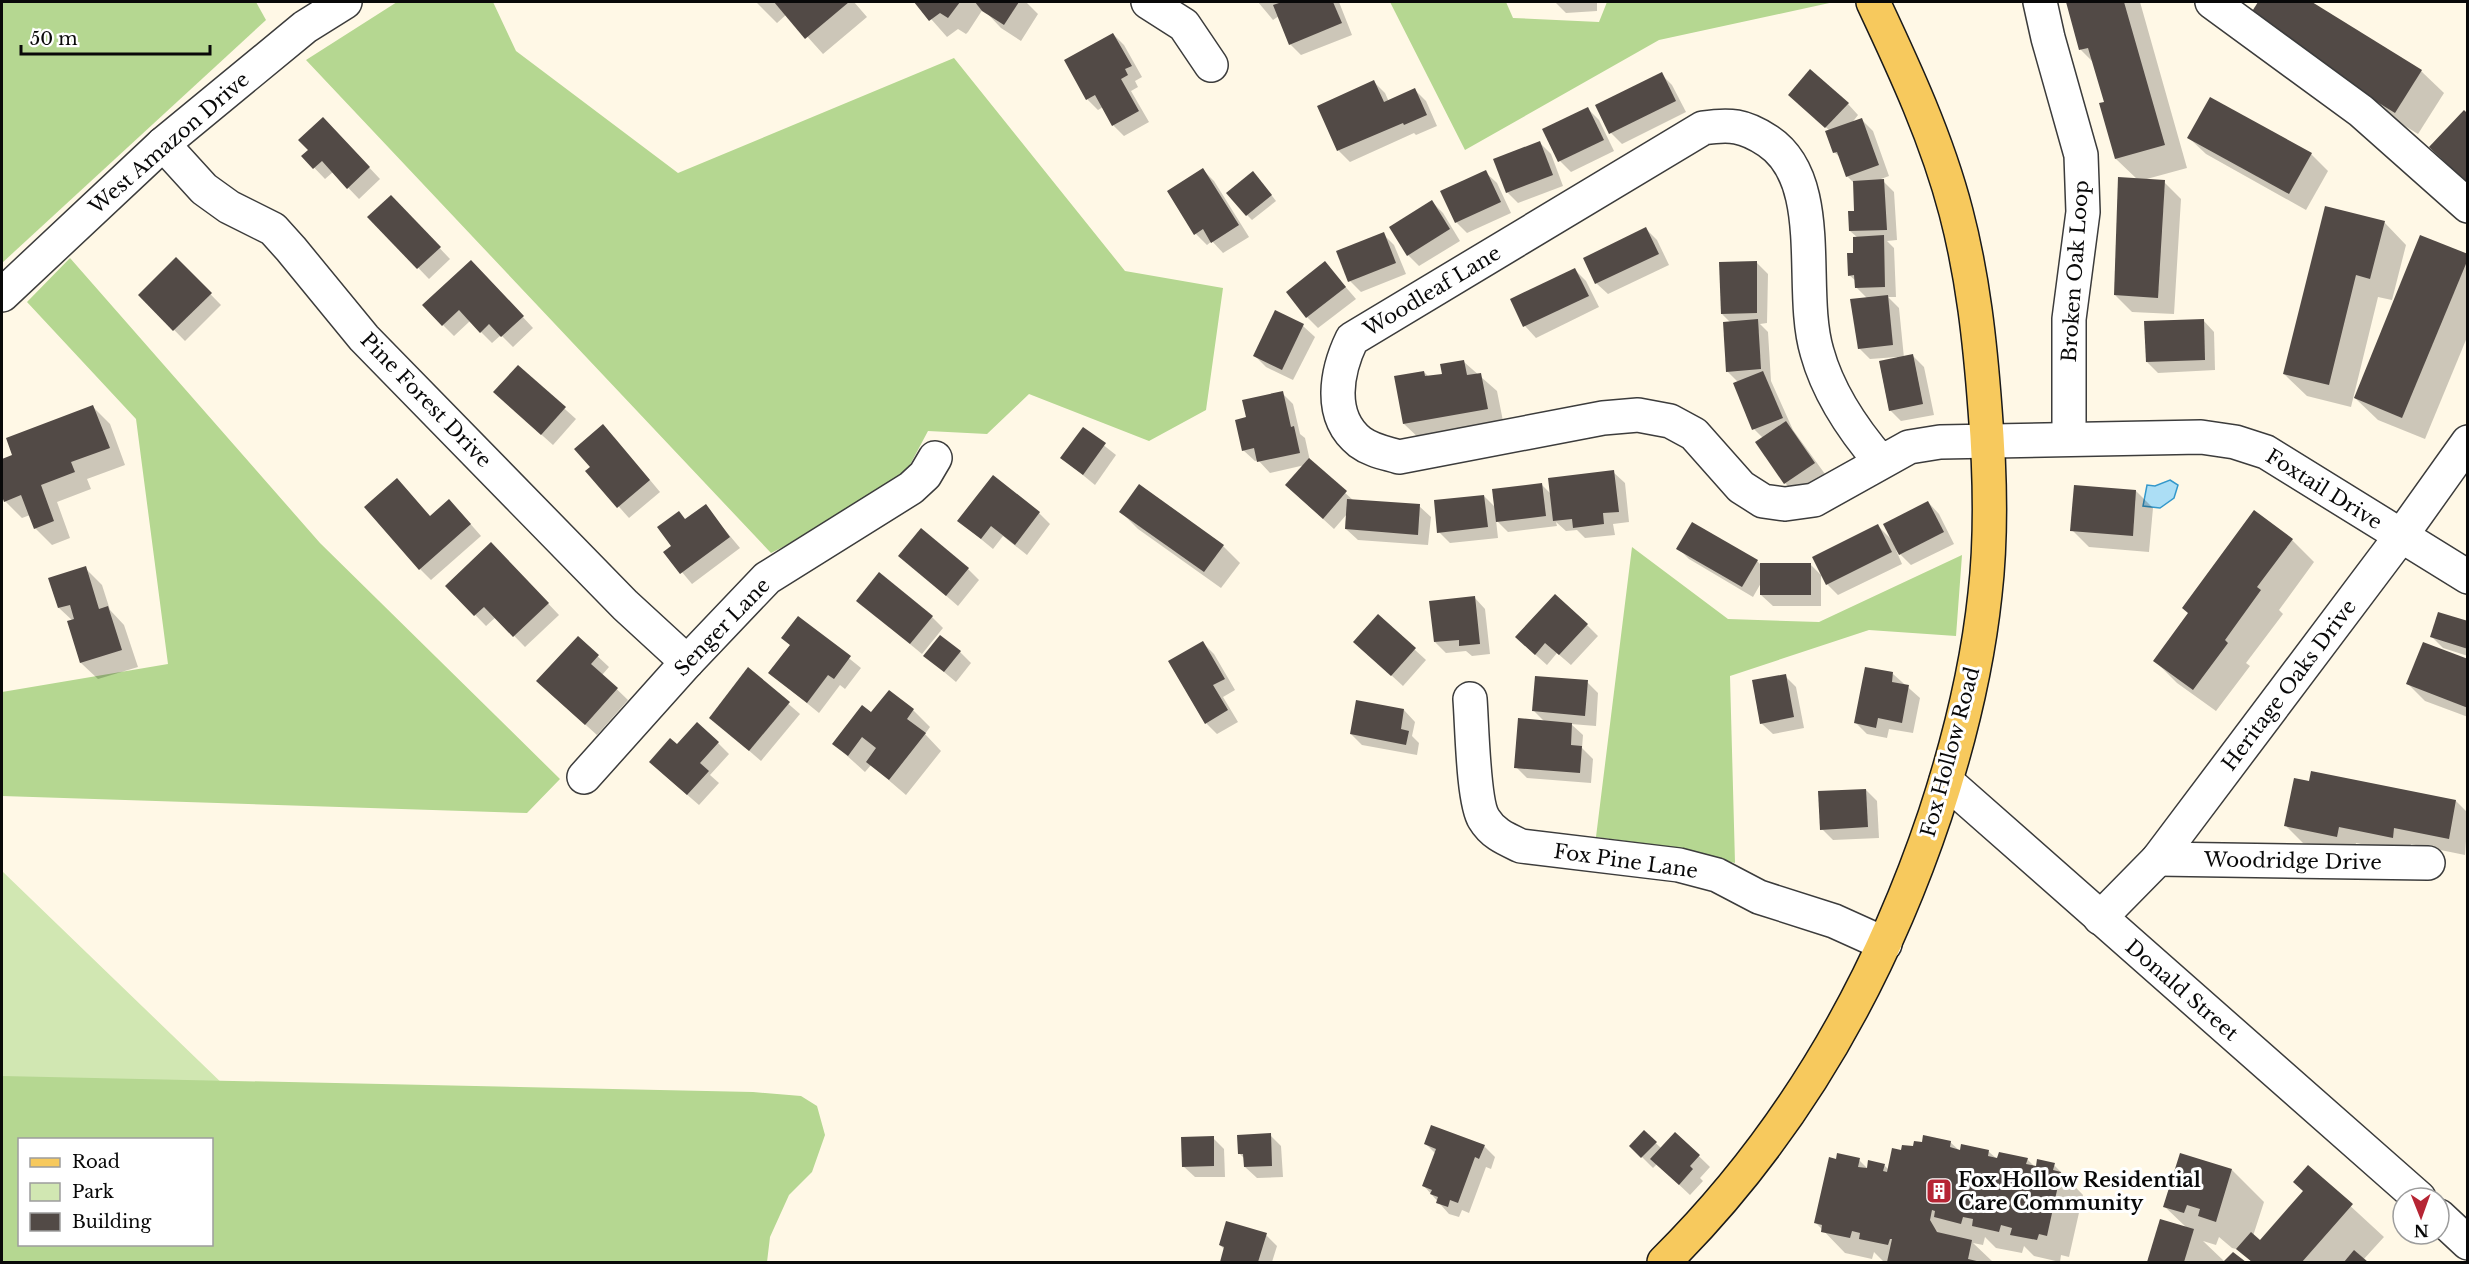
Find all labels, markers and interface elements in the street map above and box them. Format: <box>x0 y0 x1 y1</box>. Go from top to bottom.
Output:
scale bar <box>21 18 210 56</box>
text: 50 m <box>30 28 78 50</box>
street label: West Amazon Drive <box>83 67 254 220</box>
street label: Broken Oak Loop <box>2057 179 2093 363</box>
street label: Woodleaf Lane <box>1358 241 1505 342</box>
street label: Pine Forest Drive <box>356 328 496 472</box>
street label: Foxtail Drive <box>2262 444 2386 534</box>
street label: Senger Lane <box>669 573 775 681</box>
street label: Heritage Oaks Drive <box>2217 595 2361 775</box>
street label: Fox Hollow Road <box>1916 664 1984 840</box>
street label: Fox Pine Lane <box>1552 839 1700 883</box>
street label: Woodridge Drive <box>2203 847 2382 875</box>
street label: Donald Street <box>2121 935 2244 1046</box>
legend <box>18 1138 213 1246</box>
text: Road <box>72 1151 120 1173</box>
place label: Fox Hollow Residential Care Community <box>1958 1168 2201 1215</box>
building icon: Fox Hollow Residential Care Community <box>1924 1176 1954 1206</box>
text: Park <box>72 1181 114 1203</box>
north arrow <box>2391 1186 2451 1246</box>
text: Building <box>72 1211 151 1233</box>
text: N <box>2414 1221 2429 1241</box>

